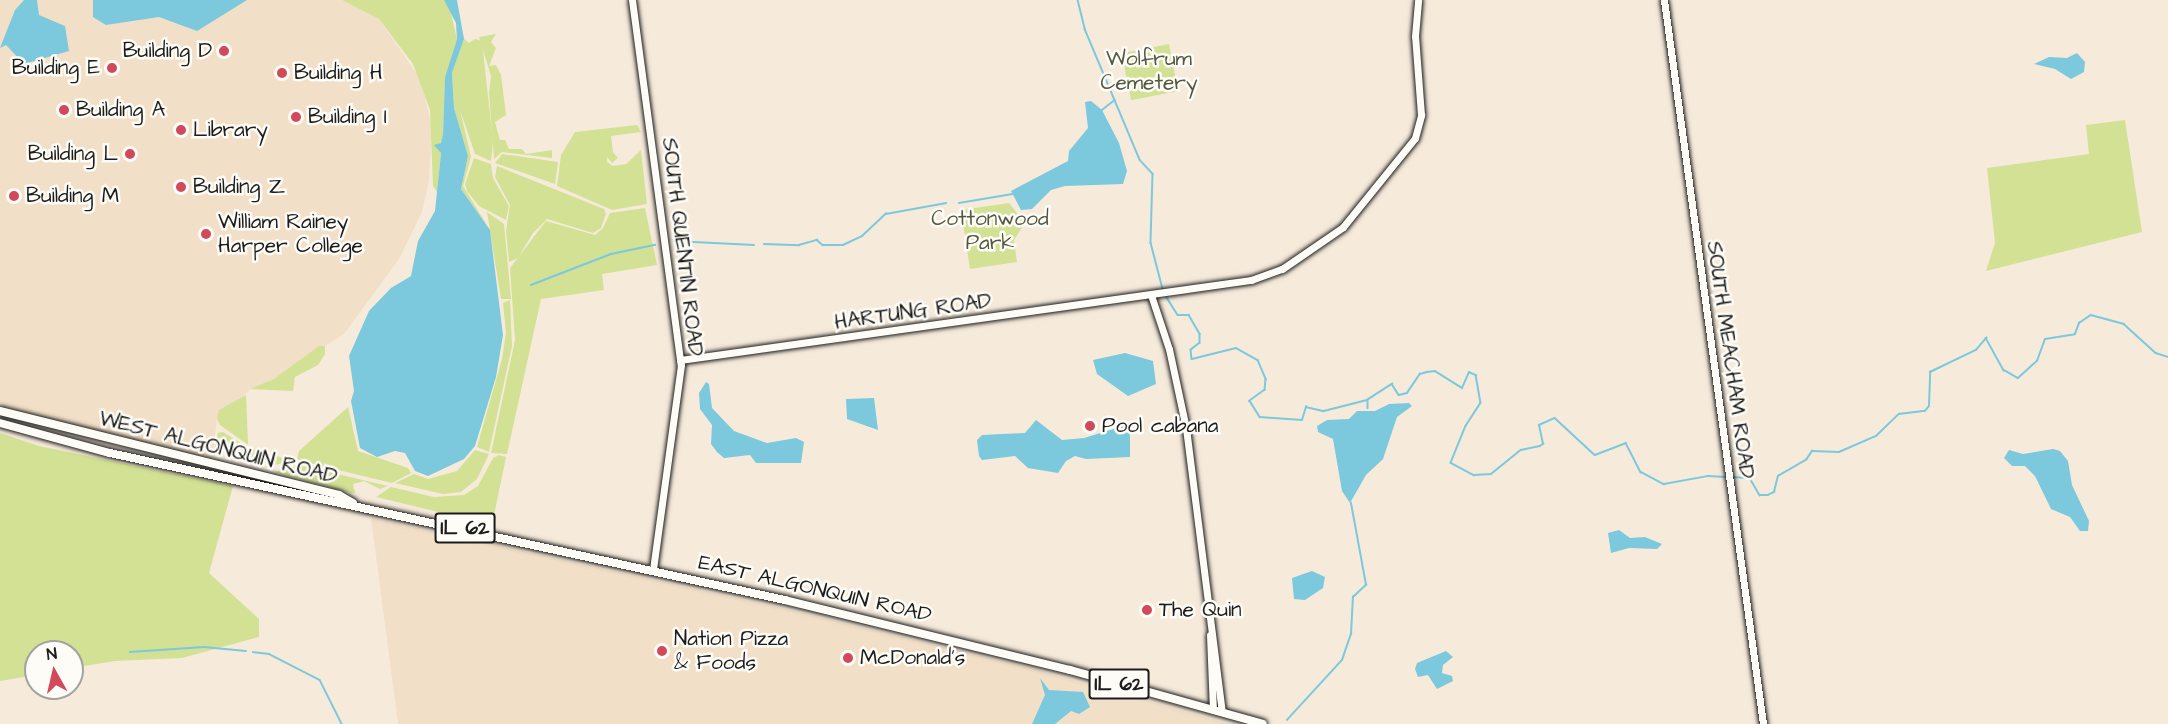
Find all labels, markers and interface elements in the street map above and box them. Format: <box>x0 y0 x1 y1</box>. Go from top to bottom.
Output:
place label: Building D <box>123 38 212 64</box>
marker: Building D <box>217 44 231 58</box>
park label: Wolfrum Cemetery <box>1101 46 1197 96</box>
place label: Building E <box>12 55 100 81</box>
place label: Building H <box>294 60 382 86</box>
marker: Building E <box>105 61 119 75</box>
marker: Building H <box>275 66 289 80</box>
place label: Building A <box>76 97 165 123</box>
marker: Building A <box>57 103 71 117</box>
place label: Building I <box>308 104 387 130</box>
marker: Building I <box>289 110 303 124</box>
place label: Library <box>193 117 268 143</box>
marker: Library <box>174 123 188 137</box>
street label: SOUTH QUENTIN ROAD <box>656 136 708 358</box>
place label: Building L <box>28 141 118 167</box>
marker: Building L <box>123 147 137 161</box>
place label: Building Z <box>193 174 285 200</box>
marker: Building Z <box>174 180 188 194</box>
place label: Building M <box>26 183 119 209</box>
marker: Building M <box>7 189 21 203</box>
park label: Cottonwood Park <box>931 206 1049 256</box>
place label: William Rainey Harper College <box>218 209 363 259</box>
marker: William Rainey Harper College <box>199 227 213 241</box>
street label: SOUTH MEACHAM ROAD <box>1701 240 1759 480</box>
street label: HARTUNG ROAD <box>833 289 993 335</box>
street label: WEST ALGONQUIN ROAD <box>96 406 340 490</box>
place label: Pool cabana <box>1102 413 1218 439</box>
marker: Pool cabana <box>1083 419 1097 433</box>
road number: IL 62 <box>434 511 496 545</box>
street label: EAST ALGONQUIN ROAD <box>696 550 934 628</box>
place label: The Quin <box>1159 597 1242 623</box>
marker: The Quin <box>1140 603 1154 617</box>
place label: Nation Pizza & Foods <box>674 626 788 676</box>
north arrow <box>24 640 84 700</box>
text: N <box>45 643 58 666</box>
marker: Nation Pizza & Foods <box>655 644 669 658</box>
place label: McDonald's <box>860 645 965 671</box>
marker: McDonald's <box>841 651 855 665</box>
road number: IL 62 <box>1088 667 1150 701</box>

